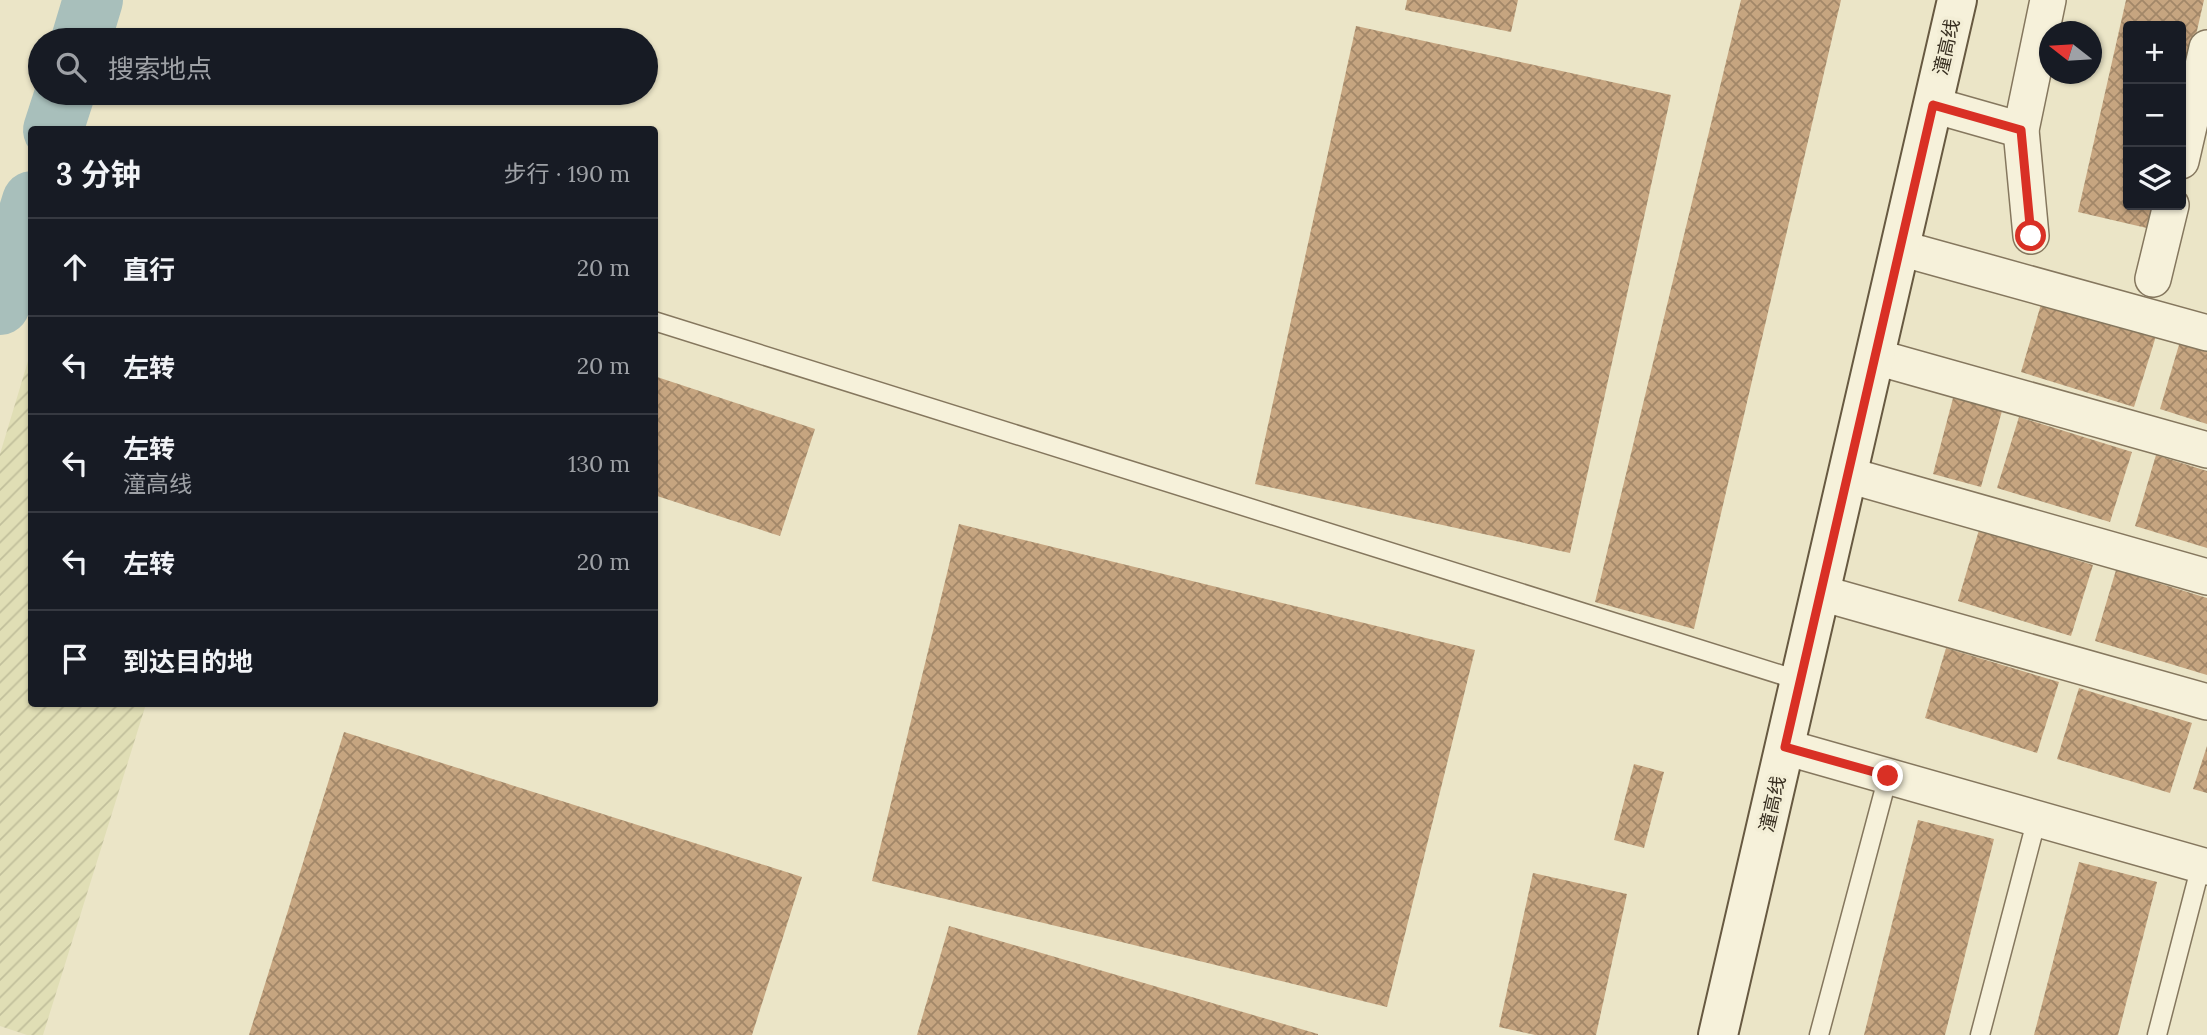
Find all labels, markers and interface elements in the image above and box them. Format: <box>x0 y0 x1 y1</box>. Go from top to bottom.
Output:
street label: 潼高线 <box>1928 17 1964 77</box>
north arrow <box>2039 21 2102 84</box>
map controls <box>2123 21 2186 210</box>
button: + <box>2123 21 2186 84</box>
search box <box>28 28 658 105</box>
icon: search <box>52 48 90 86</box>
text: 搜索地点 <box>108 52 212 85</box>
button: − <box>2123 84 2186 147</box>
button: layers <box>2123 147 2186 210</box>
text: 3 分钟 <box>56 155 141 193</box>
text: 步行 · 190 m <box>504 159 630 188</box>
route start <box>2015 220 2046 251</box>
icon: ahead <box>56 248 94 286</box>
text: 直行 <box>123 253 175 286</box>
text: 20 m <box>577 253 630 282</box>
icon: left <box>56 346 94 384</box>
text: 左转 <box>123 351 175 384</box>
text: 20 m <box>577 351 630 380</box>
text: 左转 <box>123 432 175 465</box>
icon: left <box>56 444 94 482</box>
text: 130 m <box>568 449 630 478</box>
text: 潼高线 <box>123 469 192 498</box>
icon: left <box>56 542 94 580</box>
text: 左转 <box>123 547 175 580</box>
text: 20 m <box>577 547 630 576</box>
icon: arrive <box>56 640 94 678</box>
text: 到达目的地 <box>123 645 253 678</box>
route end <box>1872 760 1903 791</box>
street label: 潼高线 <box>1754 774 1790 834</box>

